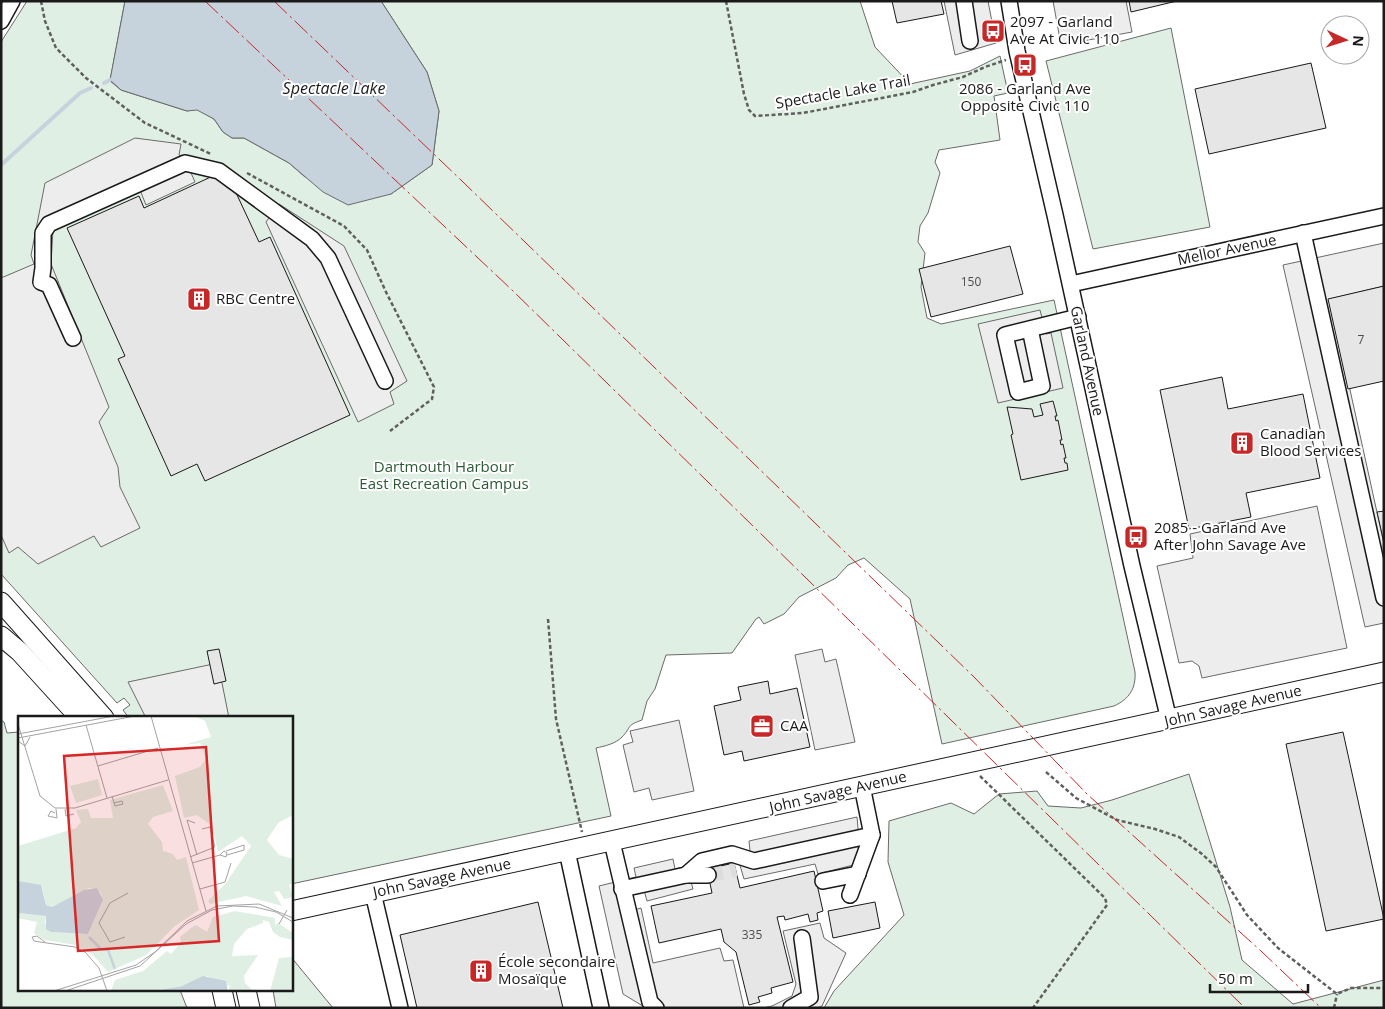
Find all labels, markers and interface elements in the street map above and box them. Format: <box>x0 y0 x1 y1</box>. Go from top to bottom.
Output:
place label: 2097 - Garland Ave At Civic 110 <box>1010 11 1119 48</box>
north arrow <box>1320 15 1370 65</box>
bus stop icon: 2097 - Garland Ave At Civic 110 <box>980 18 1006 44</box>
text: N <box>1349 35 1368 47</box>
bus stop icon: 2086 - Garland Ave Opposite Civic 110 <box>1012 52 1038 78</box>
street label: Spectacle Lake Trail <box>774 69 912 113</box>
water label: Spectacle Lake <box>283 77 385 99</box>
place label: 2086 - Garland Ave Opposite Civic 110 <box>959 78 1091 115</box>
street label: Mellor Avenue <box>1175 229 1278 269</box>
house number: 150 <box>961 273 981 290</box>
building icon: RBC Centre <box>186 286 212 312</box>
place label: RBC Centre <box>216 288 295 308</box>
street label: Garland Avenue <box>1067 304 1109 418</box>
house number: 7 <box>1358 331 1365 348</box>
place label: Canadian Blood Services <box>1260 423 1361 460</box>
building icon: Canadian Blood Services <box>1229 430 1255 456</box>
park label: Dartmouth Harbour East Recreation Campus <box>359 456 529 493</box>
place label: 2085 - Garland Ave After John Savage Ave <box>1154 517 1306 554</box>
bus stop icon: 2085 - Garland Ave After John Savage Ave <box>1123 524 1149 550</box>
street label: John Savage Avenue <box>1160 679 1303 731</box>
office icon: CAA <box>749 713 775 739</box>
place label: CAA <box>780 715 809 735</box>
inset map <box>18 716 292 992</box>
street label: John Savage Avenue <box>765 765 908 817</box>
street label: John Savage Avenue <box>369 853 513 902</box>
house number: 335 <box>742 926 762 943</box>
place label: École secondaire Mosaïque <box>498 951 615 988</box>
building icon: École secondaire Mosaïque <box>468 958 494 984</box>
scale bar <box>1210 962 1308 994</box>
text: 50 m <box>1218 968 1253 988</box>

